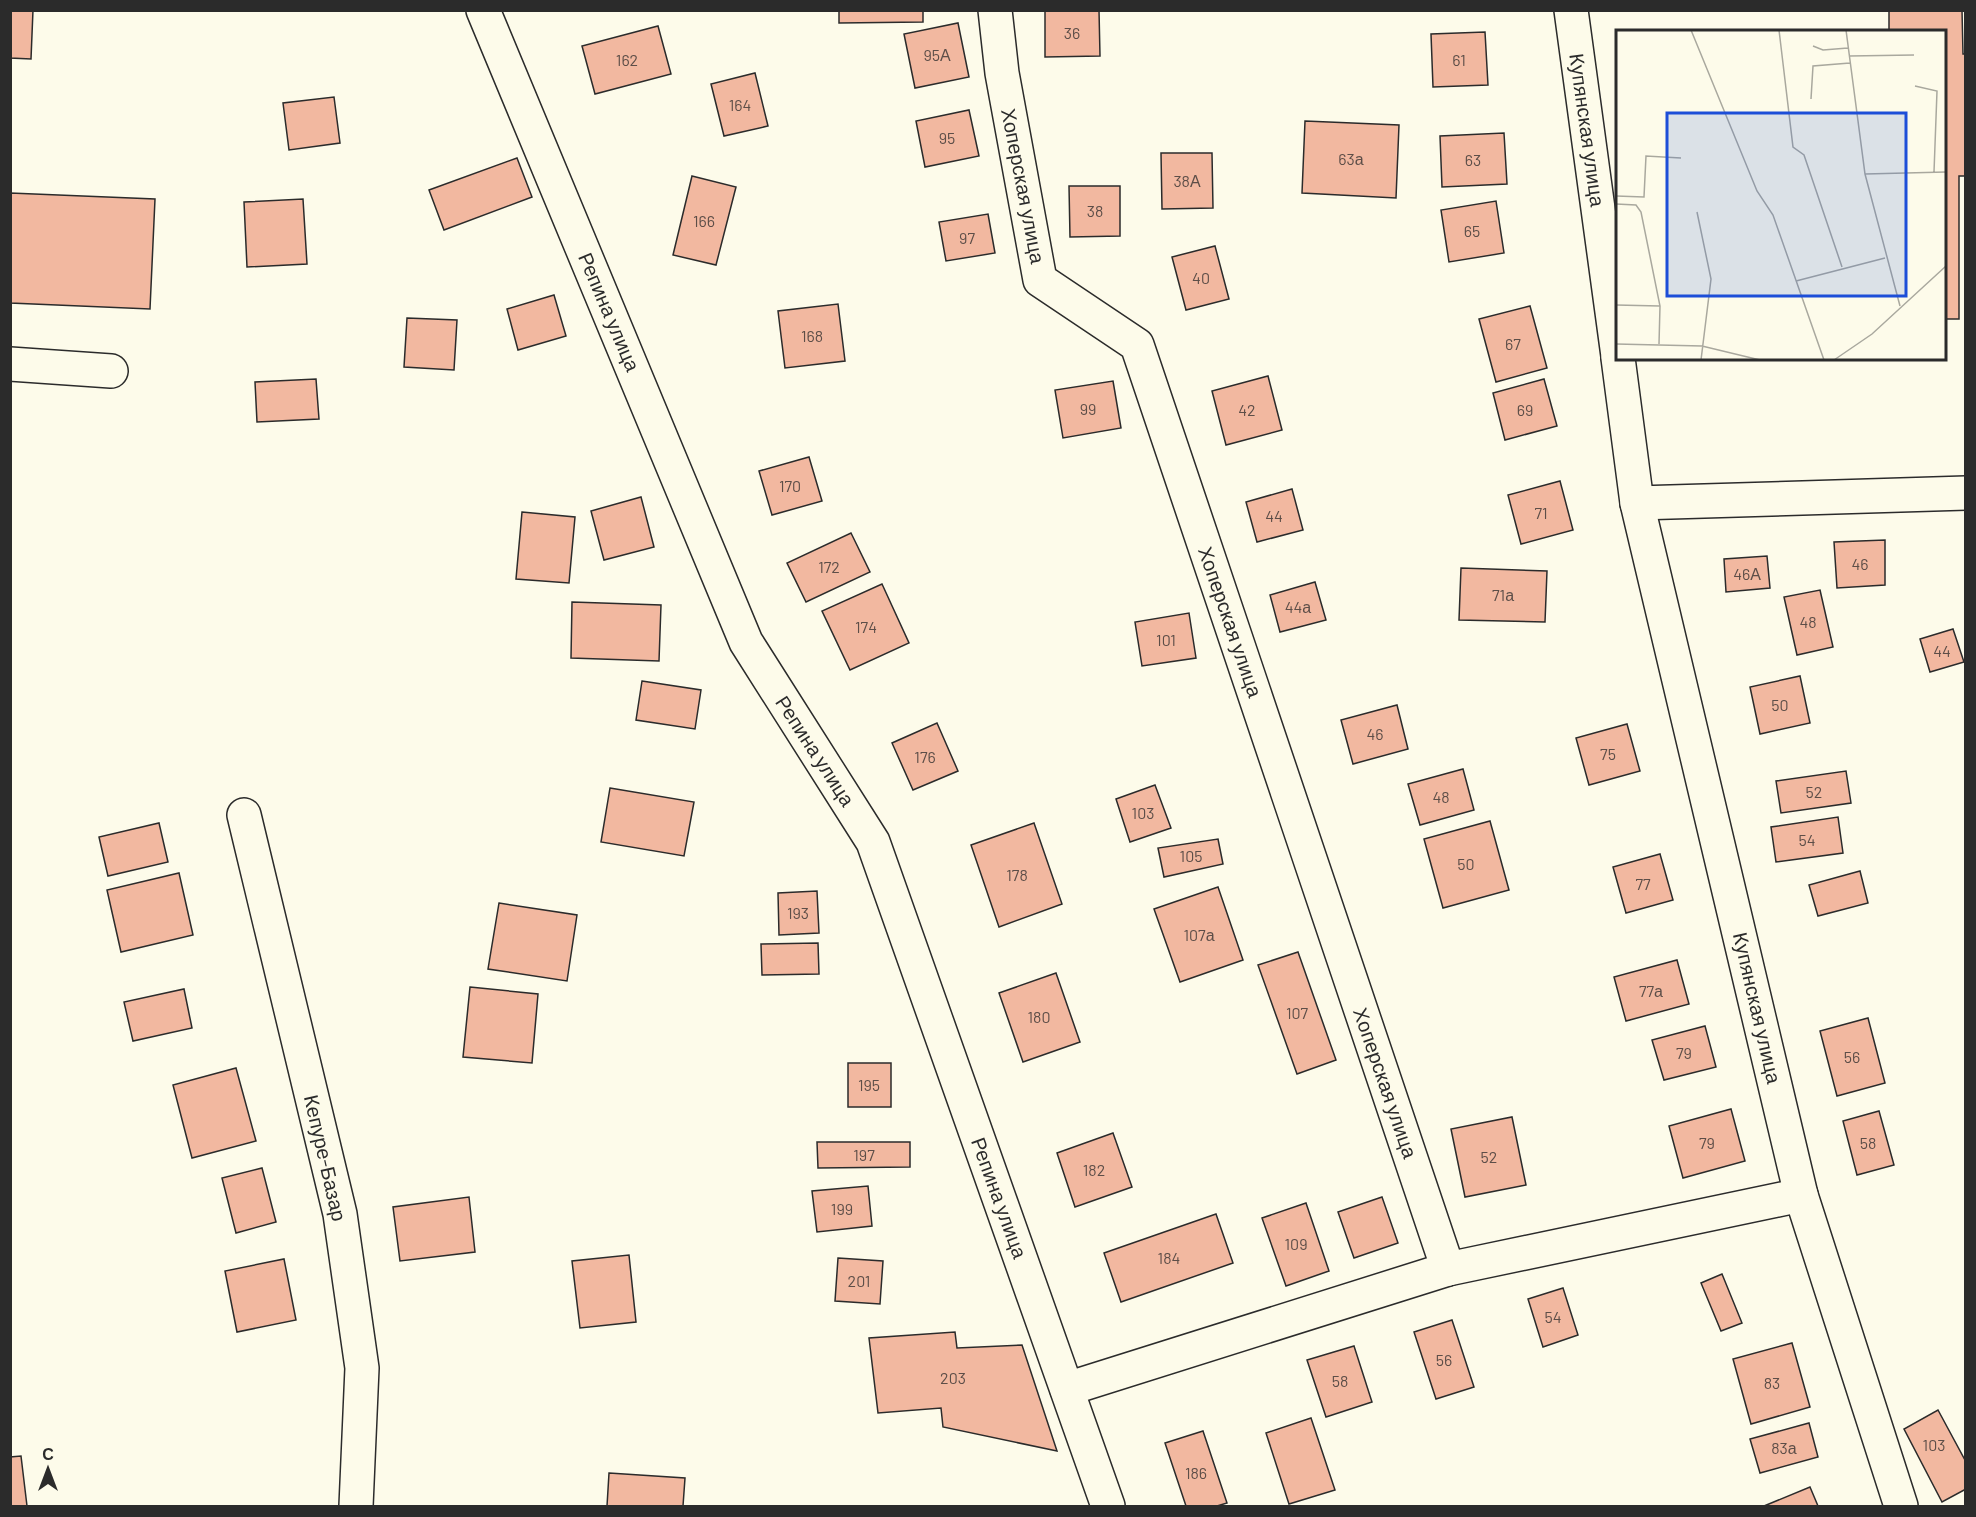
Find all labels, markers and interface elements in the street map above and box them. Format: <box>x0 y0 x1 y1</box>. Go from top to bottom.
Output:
house number: 36 <box>1064 23 1080 42</box>
inset map <box>1616 30 1946 360</box>
house number: 95А <box>923 45 951 64</box>
house number: 162 <box>616 50 638 69</box>
house number: 61 <box>1452 50 1466 69</box>
street label: Купянская улица <box>1565 52 1611 209</box>
house number: 164 <box>729 95 751 114</box>
street label: Хоперская улица <box>997 106 1051 266</box>
house number: 95 <box>939 128 955 147</box>
house number: 63а <box>1338 149 1364 168</box>
house number: 63 <box>1465 150 1481 169</box>
house number: 38А <box>1173 171 1201 190</box>
house number: 38 <box>1087 201 1103 220</box>
house number: 166 <box>693 211 715 230</box>
house number: 65 <box>1464 221 1480 240</box>
house number: 97 <box>959 228 975 247</box>
street label: Репина улица <box>574 249 646 375</box>
house number: 40 <box>1192 268 1210 287</box>
house number: 168 <box>801 326 823 345</box>
house number: 67 <box>1505 334 1521 353</box>
house number: 99 <box>1080 399 1096 418</box>
house number: 42 <box>1238 400 1256 419</box>
house number: 69 <box>1517 400 1533 419</box>
house number: 170 <box>779 476 801 495</box>
house number: 71 <box>1534 503 1548 522</box>
house number: 44 <box>1265 506 1283 525</box>
street label: Хоперская улица <box>1194 543 1268 701</box>
house number: 46 <box>1851 554 1869 573</box>
house number: 172 <box>818 557 840 576</box>
house number: 46А <box>1733 564 1761 583</box>
house number: 71а <box>1492 585 1514 604</box>
house number: 44а <box>1285 597 1311 616</box>
house number: 48 <box>1799 612 1817 631</box>
house number: 174 <box>855 617 877 636</box>
house number: 101 <box>1156 630 1176 649</box>
house number: 44 <box>1933 641 1951 660</box>
street label: Репина улица <box>771 691 861 811</box>
house number: 50 <box>1771 695 1789 714</box>
house number: 46 <box>1366 724 1384 743</box>
house number: 75 <box>1600 744 1616 763</box>
house number: 176 <box>914 747 936 766</box>
house number: 52 <box>1806 782 1822 801</box>
house number: 48 <box>1432 787 1450 806</box>
house number: 103 <box>1132 803 1154 822</box>
house number: 54 <box>1798 830 1816 849</box>
house number: 105 <box>1180 846 1202 865</box>
house number: 50 <box>1457 854 1475 873</box>
house number: 178 <box>1006 865 1028 884</box>
house number: 77 <box>1635 874 1651 893</box>
house number: 193 <box>787 903 809 922</box>
house number: 107а <box>1183 925 1215 944</box>
street label: Купянская улица <box>1729 930 1787 1087</box>
house number: 77а <box>1639 981 1663 1000</box>
house number: 107 <box>1286 1003 1309 1022</box>
street label: Хоперская улица <box>1349 1004 1423 1162</box>
house number: 180 <box>1028 1007 1050 1026</box>
house number: 79 <box>1676 1043 1692 1062</box>
house number: 56 <box>1844 1047 1860 1066</box>
house number: 195 <box>858 1075 880 1094</box>
street label: Кепуре-Базар <box>300 1092 352 1223</box>
house number: 79 <box>1699 1133 1715 1152</box>
house number: 58 <box>1860 1133 1876 1152</box>
street label: Репина улица <box>967 1134 1033 1262</box>
house number: 197 <box>853 1145 875 1164</box>
house number: 52 <box>1481 1147 1497 1166</box>
house number: 182 <box>1083 1160 1105 1179</box>
house number: 199 <box>831 1199 853 1218</box>
house number: 109 <box>1285 1234 1307 1253</box>
house number: 184 <box>1158 1248 1180 1267</box>
house number: 201 <box>848 1271 870 1290</box>
house number: 54 <box>1544 1307 1562 1326</box>
house number: 56 <box>1436 1350 1452 1369</box>
house number: 203 <box>940 1368 966 1387</box>
house number: 58 <box>1332 1371 1348 1390</box>
house number: 83 <box>1764 1373 1780 1392</box>
house number: 103 <box>1923 1435 1945 1454</box>
house number: 83а <box>1771 1438 1797 1457</box>
north arrow <box>18 1439 78 1499</box>
text: С <box>42 1444 54 1463</box>
house number: 186 <box>1185 1463 1207 1482</box>

